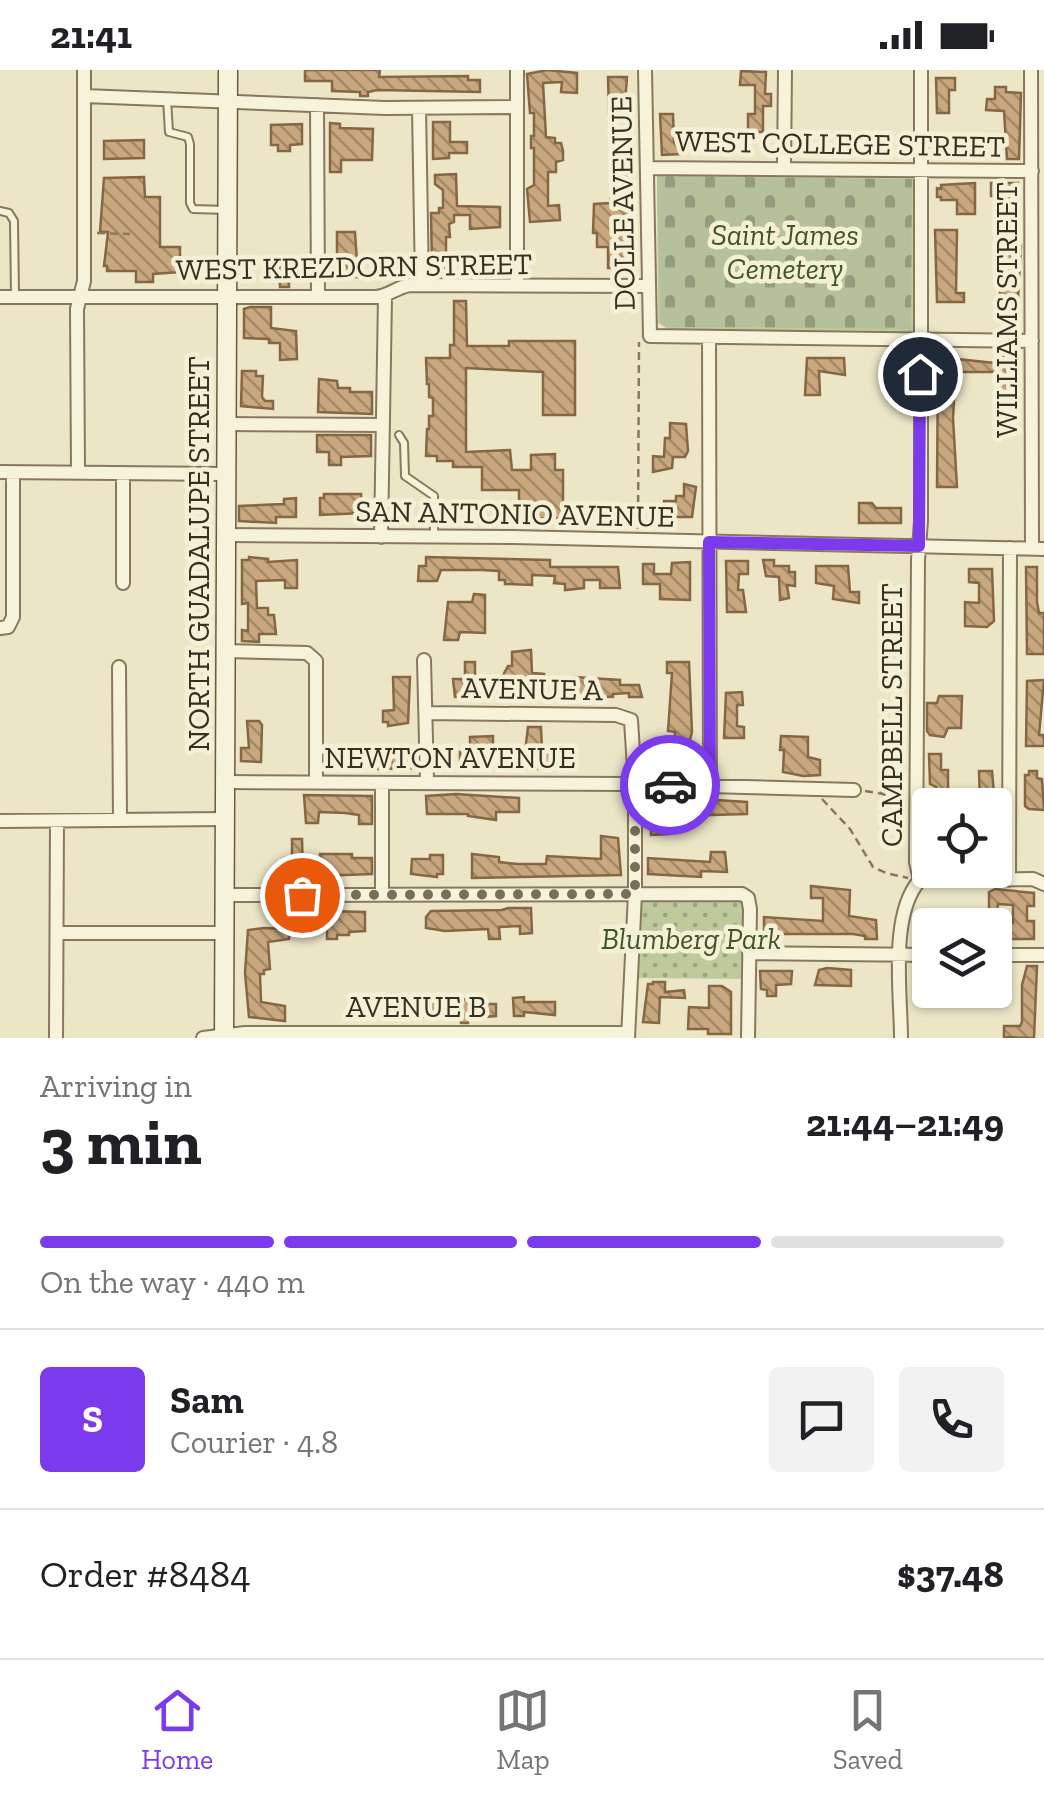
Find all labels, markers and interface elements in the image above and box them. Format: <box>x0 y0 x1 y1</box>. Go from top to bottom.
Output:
text: 21:41 <box>50 12 132 58</box>
street label: DOLLE AVENUE <box>603 95 643 311</box>
street label: WEST COLLEGE STREET <box>675 123 1005 165</box>
street label: WILLIAMS STREET <box>989 182 1025 438</box>
park label: Saint James Cemetery <box>711 217 859 287</box>
street label: WEST KREZDORN STREET <box>176 246 532 288</box>
pin <box>878 332 963 417</box>
icon: home <box>893 347 948 402</box>
street label: NORTH GUADALUPE STREET <box>181 356 217 752</box>
street label: SAN ANTONIO AVENUE <box>355 493 675 535</box>
street label: CAMPBELL STREET <box>874 583 910 847</box>
street label: AVENUE A <box>461 670 603 708</box>
courier <box>620 735 720 835</box>
street label: NEWTON AVENUE <box>324 740 576 776</box>
icon: car <box>643 758 698 813</box>
map controls <box>912 788 1012 1008</box>
button: locate <box>912 788 1012 888</box>
pin <box>260 853 345 938</box>
icon: bag <box>275 868 330 923</box>
button: layers <box>912 908 1012 1008</box>
park label: Blumberg Park <box>601 921 781 957</box>
street label: AVENUE B <box>346 989 486 1025</box>
text: Arriving in <box>40 1067 192 1105</box>
text: 21:44–21:49 <box>806 1100 1004 1146</box>
text: 3 min <box>40 1103 202 1181</box>
text: On the way · 440 m <box>40 1263 305 1301</box>
button: chat <box>769 1367 874 1472</box>
button: phone <box>899 1367 1004 1472</box>
text: Sam <box>170 1377 244 1423</box>
text: S <box>82 1396 103 1442</box>
text: Courier · 4.8 <box>170 1423 338 1461</box>
text: Order #8484 <box>40 1551 251 1597</box>
text: $37.48 <box>897 1551 1004 1597</box>
tab: Home <box>141 1683 213 1776</box>
tab: Map <box>495 1683 550 1776</box>
tab: Saved <box>833 1683 903 1776</box>

